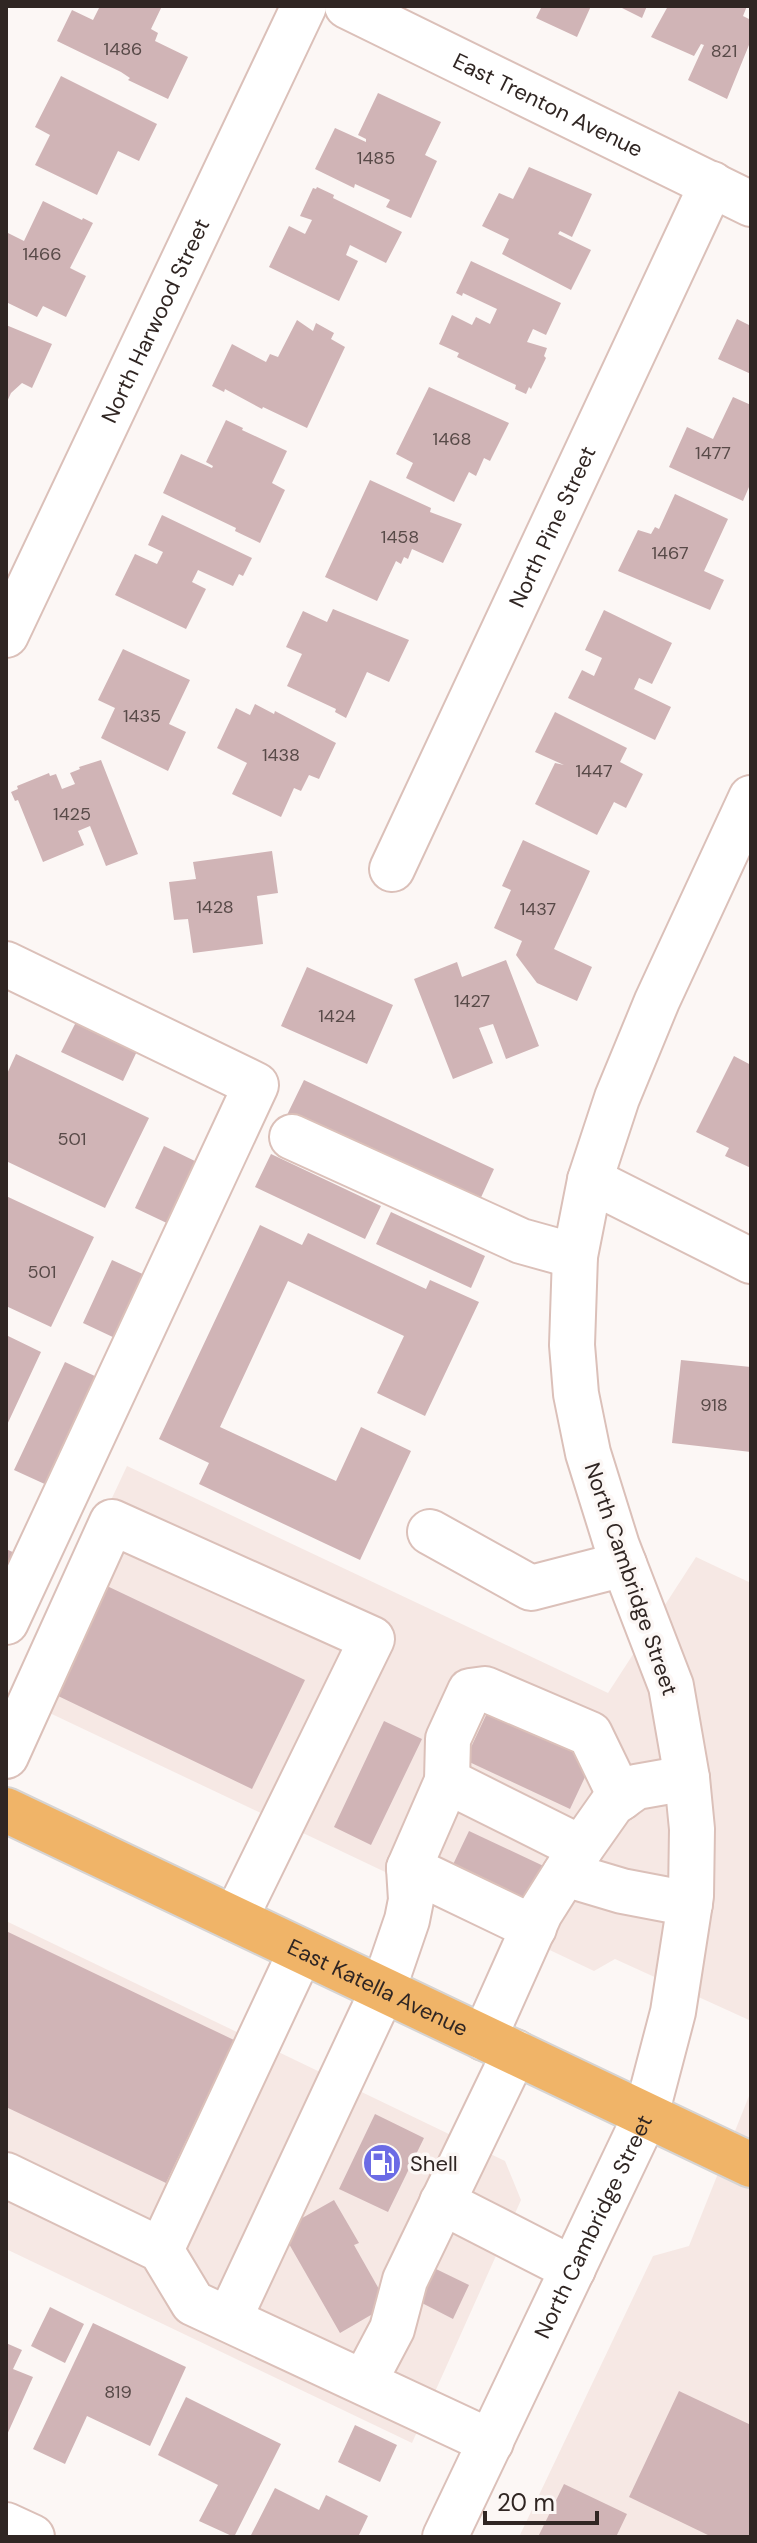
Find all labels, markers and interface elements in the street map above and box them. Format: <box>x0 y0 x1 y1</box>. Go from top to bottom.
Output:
house number: 1486 <box>104 37 142 61</box>
house number: 821 <box>711 39 737 63</box>
street label: East Trenton Avenue <box>448 46 648 163</box>
house number: 1485 <box>357 146 395 170</box>
street label: North Harwood Street <box>94 213 216 428</box>
house number: 1466 <box>22 242 62 266</box>
house number: 1468 <box>433 427 471 451</box>
street label: North Pine Street <box>502 441 602 612</box>
house number: 1477 <box>695 441 731 465</box>
house number: 1458 <box>381 525 419 549</box>
house number: 1467 <box>652 541 689 565</box>
house number: 1435 <box>123 704 161 728</box>
house number: 1438 <box>262 743 300 767</box>
house number: 1447 <box>575 759 613 783</box>
house number: 1425 <box>53 802 91 826</box>
house number: 1428 <box>196 895 234 919</box>
house number: 1437 <box>520 897 556 921</box>
house number: 1427 <box>454 989 490 1013</box>
house number: 1424 <box>318 1004 356 1028</box>
house number: 501 <box>58 1127 86 1151</box>
house number: 501 <box>28 1260 56 1284</box>
house number: 918 <box>700 1393 728 1417</box>
street label: North Cambridge Street <box>578 1459 684 1699</box>
street label: East Katella Avenue <box>283 1932 473 2043</box>
street label: North Cambridge Street <box>527 2110 659 2343</box>
fuel station icon: Shell <box>361 2142 403 2184</box>
place label: Shell <box>410 2149 458 2178</box>
house number: 819 <box>104 2380 132 2404</box>
scale bar <box>485 2475 597 2525</box>
text: 20 m <box>497 2487 555 2518</box>

